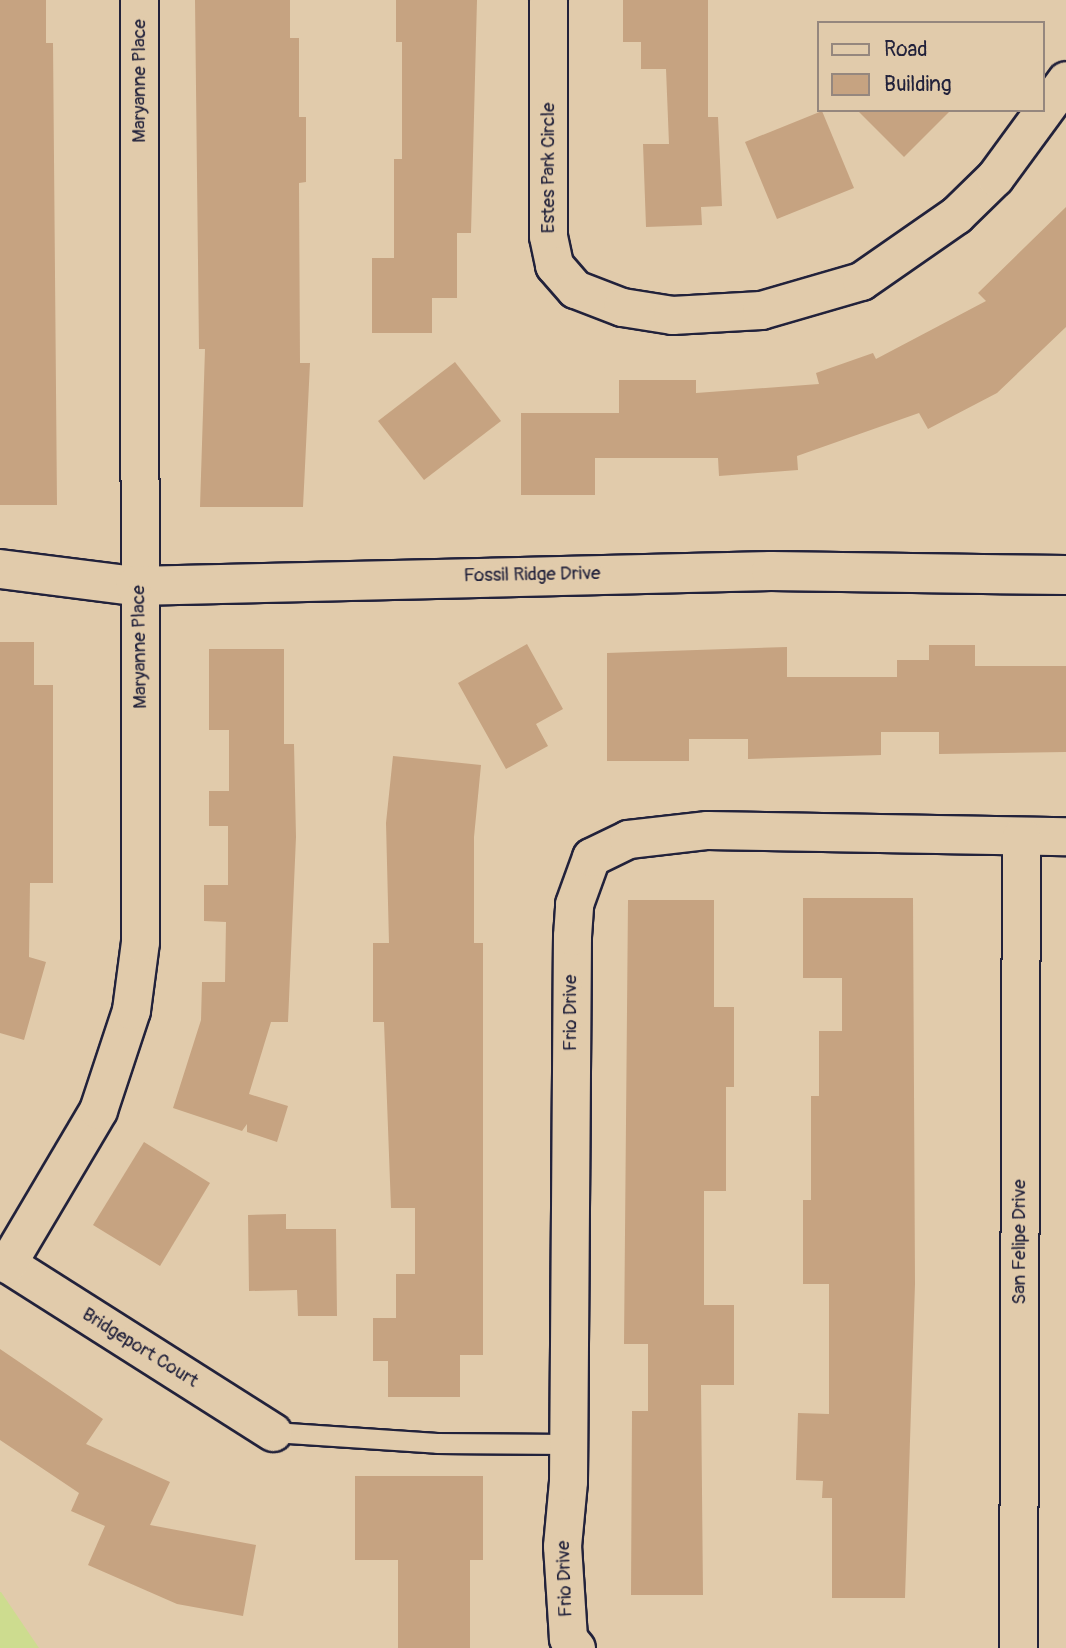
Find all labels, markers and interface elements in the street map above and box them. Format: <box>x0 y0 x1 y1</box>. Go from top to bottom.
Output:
street label: Maryanne Place <box>129 19 151 143</box>
legend <box>818 21 1045 112</box>
text: Road <box>884 36 928 63</box>
text: Building <box>884 71 951 98</box>
street label: Estes Park Circle <box>538 103 560 233</box>
street label: Fossil Ridge Drive <box>463 562 601 588</box>
street label: Maryanne Place <box>128 585 152 709</box>
street label: Frio Drive <box>560 975 582 1051</box>
street label: San Felipe Drive <box>1009 1179 1031 1305</box>
street label: Bridgeport Court <box>78 1303 202 1393</box>
street label: Frio Drive <box>552 1540 578 1618</box>

